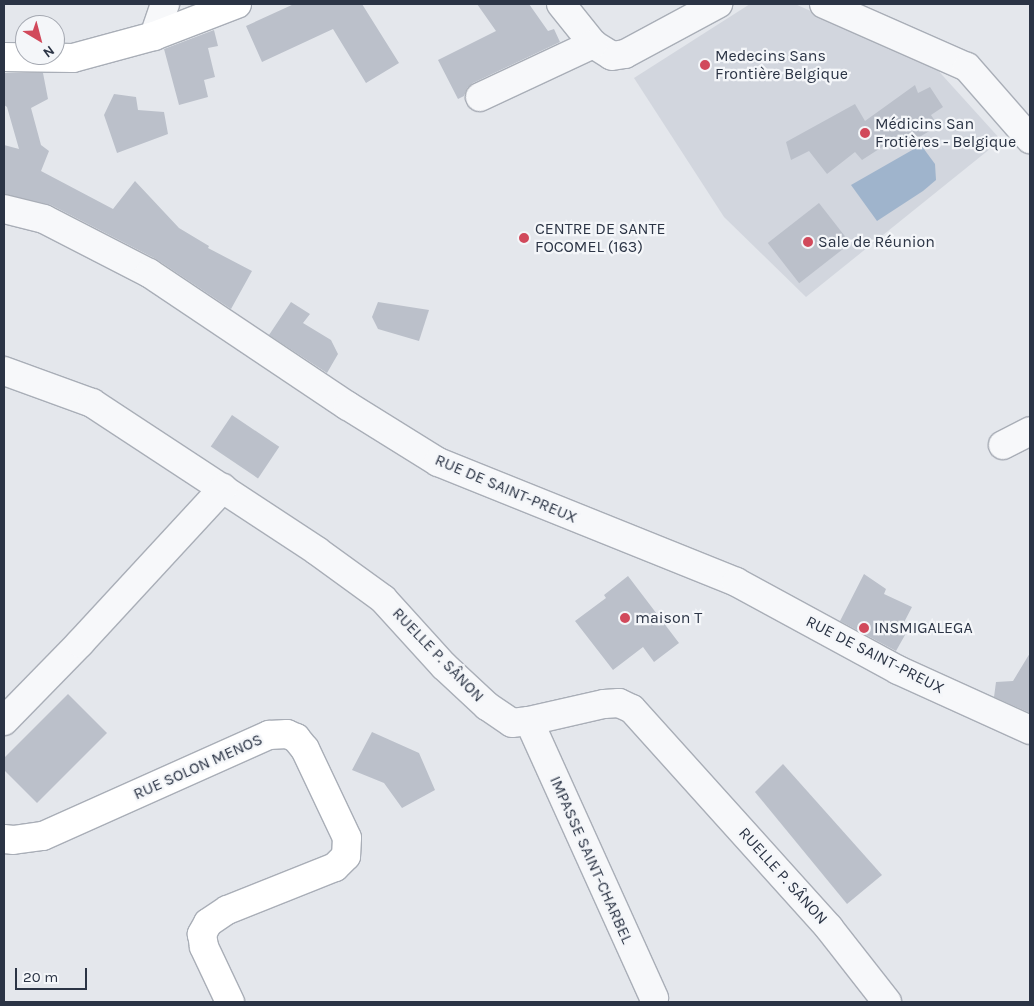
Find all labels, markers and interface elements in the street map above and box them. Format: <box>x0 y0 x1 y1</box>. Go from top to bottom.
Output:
north arrow <box>15 15 65 65</box>
text: N <box>40 42 58 61</box>
place label: Medecins Sans Frontière Belgique <box>715 46 848 84</box>
marker: Medecins Sans Frontière Belgique <box>699 59 711 71</box>
place label: Médicins San Frotières - Belgique <box>875 114 1016 152</box>
marker: Médicins San Frotières - Belgique <box>859 127 871 139</box>
place label: CENTRE DE SANTE FOCOMEL (163) <box>535 219 666 257</box>
marker: CENTRE DE SANTE FOCOMEL (163) <box>517 231 531 245</box>
place label: Sale de Réunion <box>818 232 935 252</box>
marker: Sale de Réunion <box>802 236 814 248</box>
street label: RUE DE SAINT-PREUX <box>432 450 580 528</box>
street label: RUELLE P. SÂNON <box>388 604 488 706</box>
place label: maison T <box>635 608 702 628</box>
marker: maison T <box>619 612 631 624</box>
street label: RUE DE SAINT-PREUX <box>803 612 947 698</box>
place label: INSMIGALEGA <box>874 618 973 638</box>
marker: INSMIGALEGA <box>858 622 870 634</box>
street label: RUE SOLON MENOS <box>131 730 265 804</box>
street label: IMPASSE SAINT-CHARBEL <box>545 773 637 947</box>
street label: RUELLE P. SÂNON <box>735 824 831 928</box>
scale bar <box>18 958 90 990</box>
text: 20 m <box>23 968 58 986</box>

